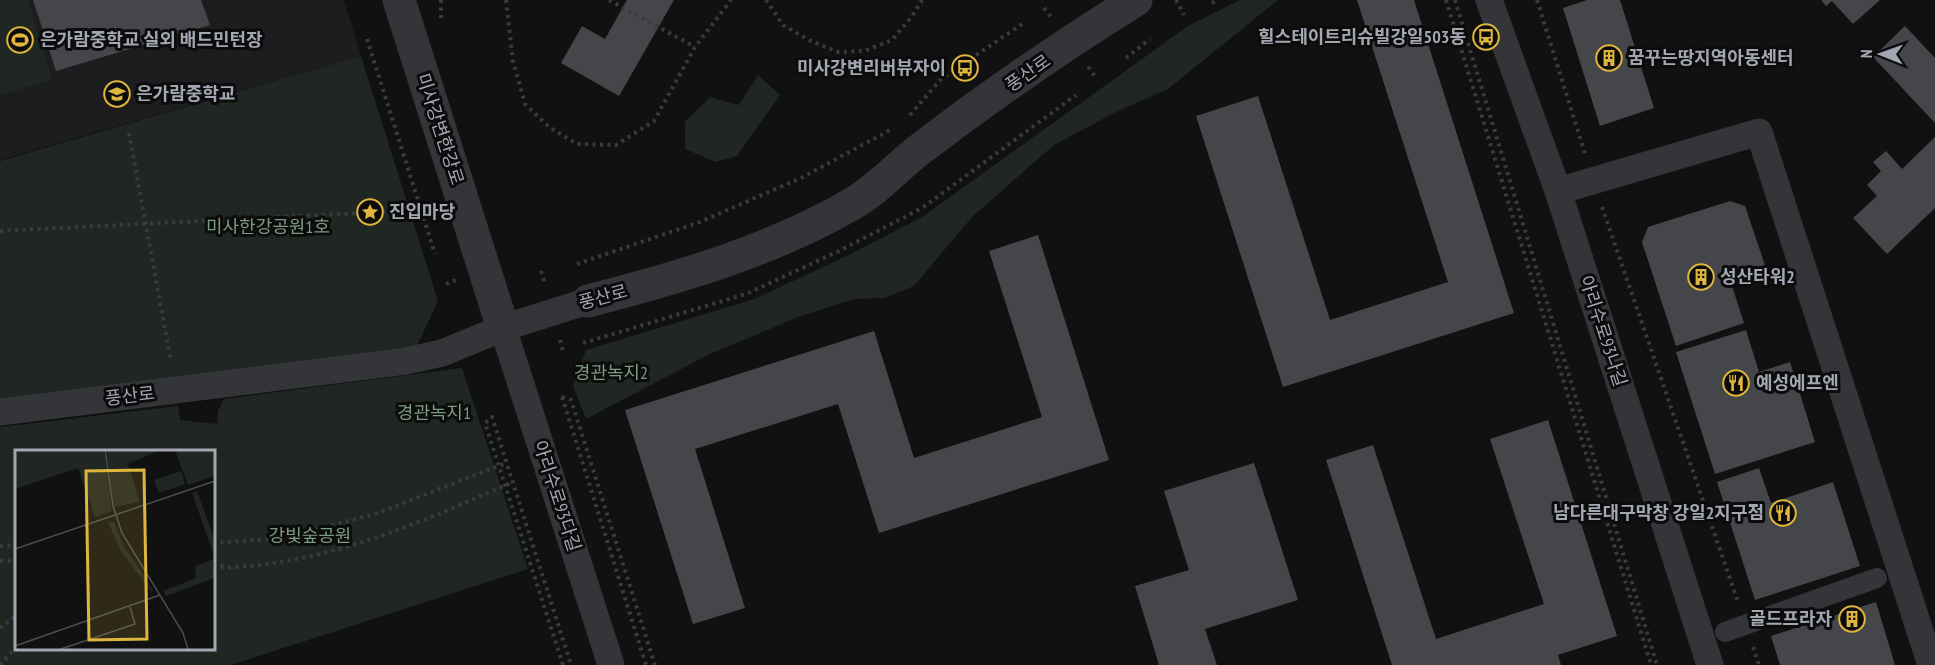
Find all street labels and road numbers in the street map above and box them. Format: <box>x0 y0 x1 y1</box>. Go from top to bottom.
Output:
street label: 풍산로 <box>1001 49 1055 96</box>
street label: 미사강변한강로 <box>412 70 469 188</box>
street label: 아리수로93나길 <box>1575 272 1632 389</box>
street label: 풍산로 <box>576 279 630 314</box>
street label: 풍산로 <box>104 381 156 410</box>
street label: 아리수로93다길 <box>529 437 586 554</box>

